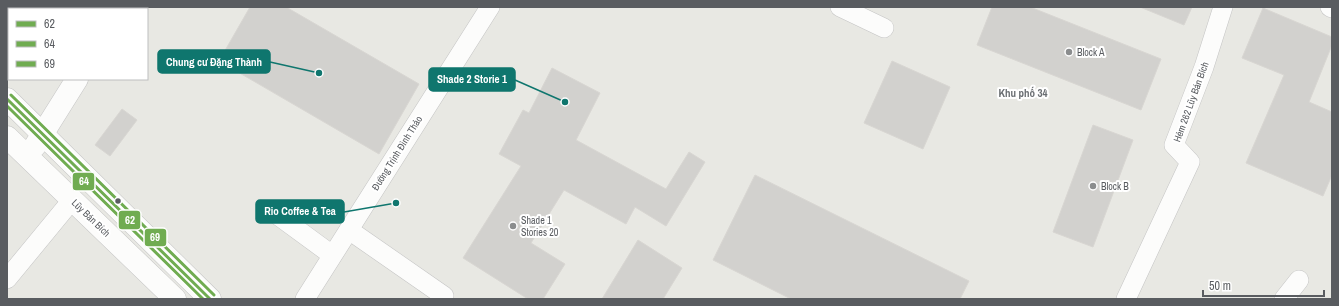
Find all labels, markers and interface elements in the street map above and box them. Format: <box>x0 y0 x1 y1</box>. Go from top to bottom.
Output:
legend <box>8 8 148 80</box>
text: 62 <box>44 16 55 32</box>
text: 64 <box>44 36 55 52</box>
place label: Block A <box>1077 46 1105 59</box>
marker: Block A <box>1064 47 1074 57</box>
callout: Chung cư Đặng Thành <box>158 50 270 73</box>
text: Chung cư Đặng Thành <box>166 55 262 69</box>
text: 69 <box>44 56 55 72</box>
street label: Hẻm 262 Lũy Bán Bích <box>1170 60 1212 144</box>
callout: Shade 2 Storie 1 <box>429 68 515 91</box>
text: Shade 2 Storie 1 <box>437 72 507 86</box>
district label: Khu phố 34 <box>998 86 1048 100</box>
street label: Đường Trịnh Đình Thảo <box>369 113 425 193</box>
line badge: 64 <box>72 172 95 191</box>
text: 64 <box>79 174 89 188</box>
place label: Block B <box>1101 180 1129 193</box>
marker: Block B <box>1088 181 1098 191</box>
street label: Lũy Bán Bích <box>69 196 113 240</box>
unlabelled marker <box>113 196 123 206</box>
callout: Rio Coffee & Tea <box>256 200 344 223</box>
text: Rio Coffee & Tea <box>264 204 336 218</box>
line badge: 62 <box>118 210 141 230</box>
text: 62 <box>125 213 135 227</box>
place label: Shade 1 Stories 20 <box>521 214 559 239</box>
marker: Shade 1 Stories 20 <box>508 221 518 231</box>
line badge: 69 <box>144 228 167 247</box>
text: 69 <box>150 230 160 244</box>
scale bar <box>1203 272 1324 298</box>
text: 50 m <box>1209 278 1231 294</box>

